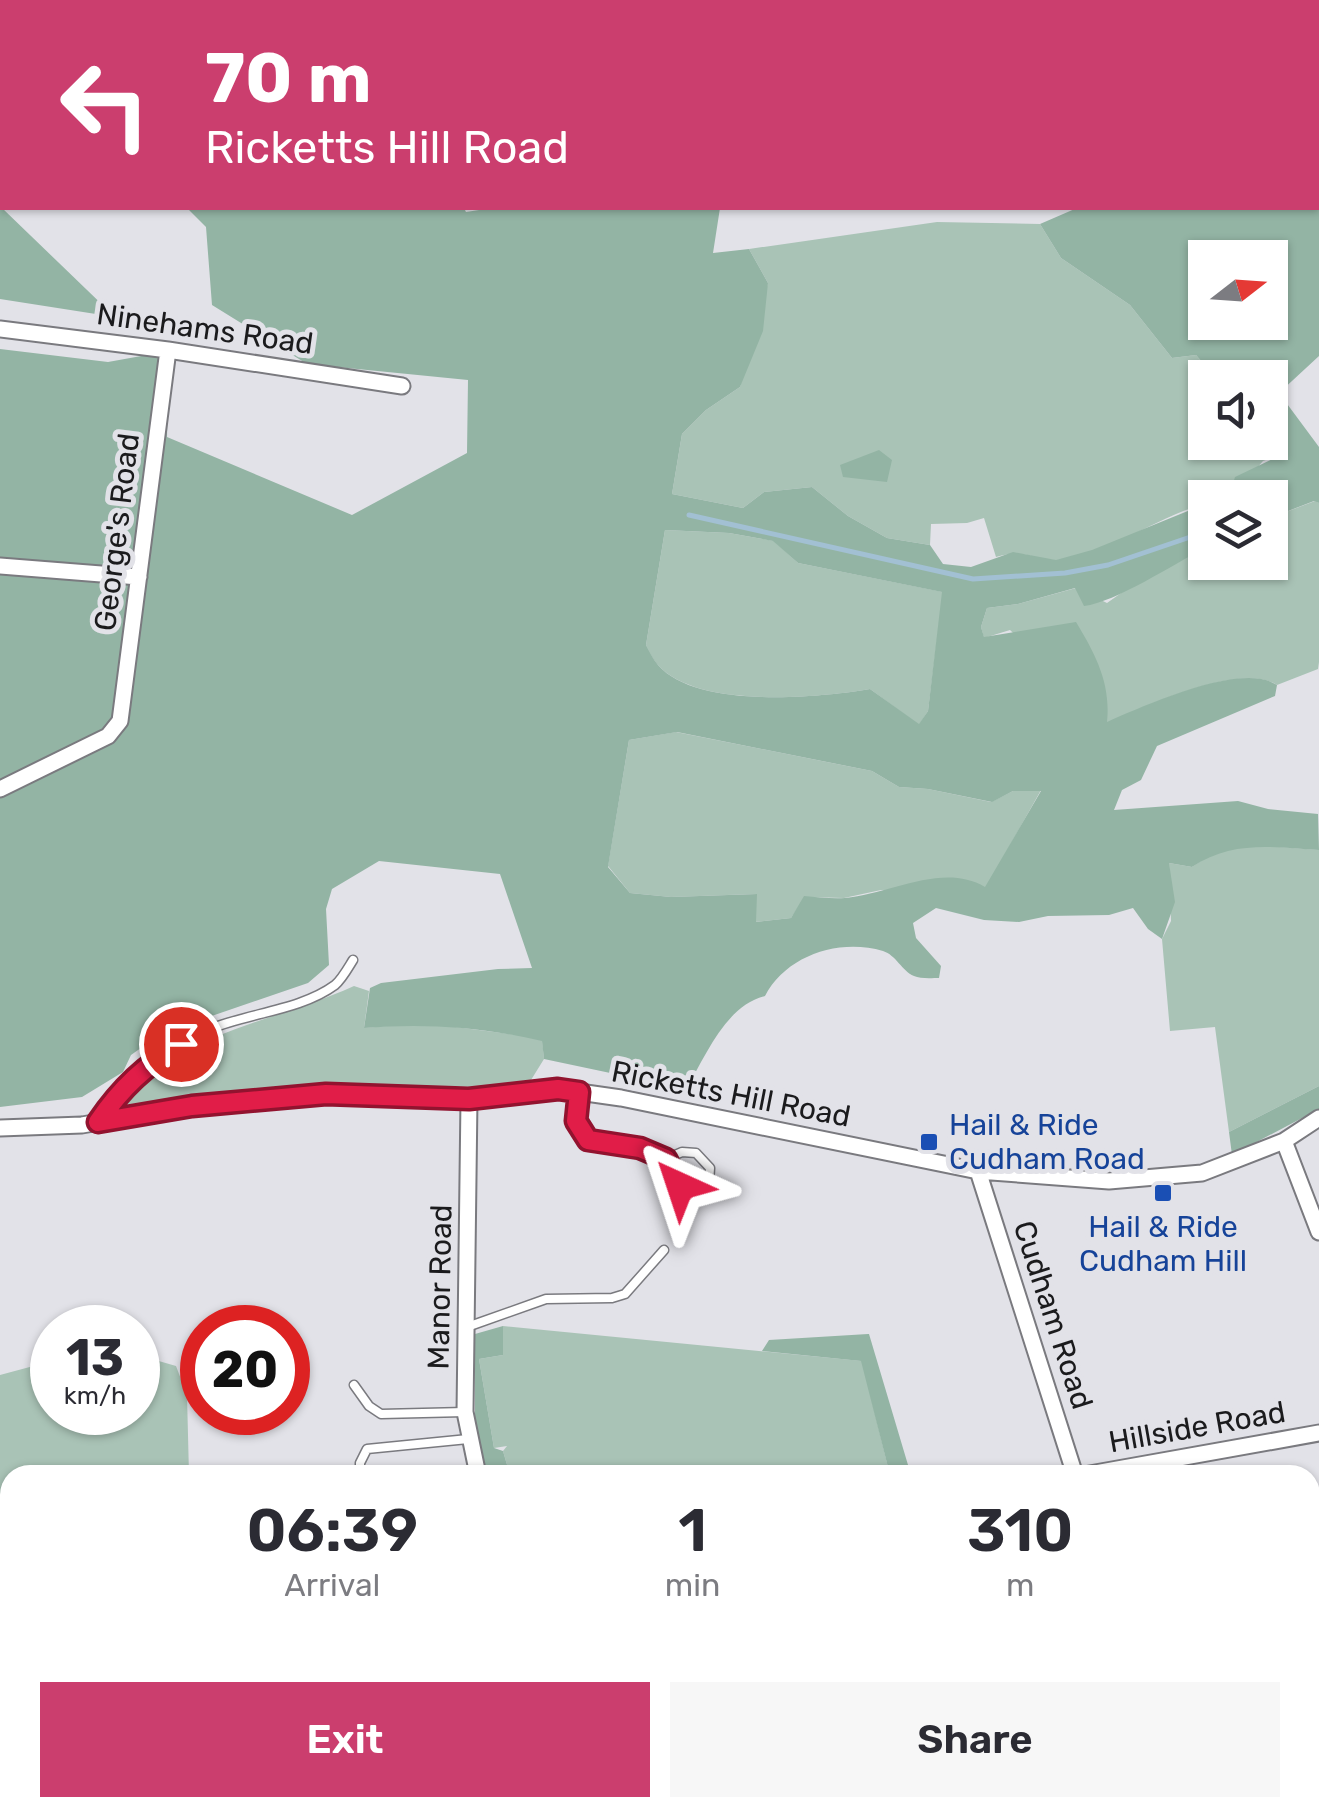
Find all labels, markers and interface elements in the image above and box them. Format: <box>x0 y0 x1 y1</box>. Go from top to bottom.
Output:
text: 70 m <box>205 37 372 120</box>
icon: left <box>40 40 170 170</box>
text: Ricketts Hill Road <box>205 121 569 174</box>
north arrow <box>1188 240 1288 340</box>
map controls <box>1188 240 1288 580</box>
street label: Ninehams Road <box>94 296 316 362</box>
button: sound <box>1188 360 1288 460</box>
street label: George's Road <box>87 431 147 633</box>
button: layers <box>1188 480 1288 580</box>
pin <box>139 1002 224 1087</box>
icon: arrive <box>154 1017 209 1072</box>
street label: Ricketts Hill Road <box>608 1053 854 1135</box>
place label: Hail & Ride Cudham Road <box>949 1107 1145 1177</box>
marker: Hail & Ride Cudham Road <box>918 1131 940 1153</box>
position arrow <box>628 1134 732 1238</box>
marker: Hail & Ride Cudham Hill <box>1152 1182 1174 1204</box>
street label: Manor Road <box>421 1204 459 1370</box>
place label: Hail & Ride Cudham Hill <box>1079 1209 1247 1279</box>
street label: Cudham Road <box>1006 1216 1100 1414</box>
speed limit sign: 20 <box>180 1305 310 1435</box>
text: 13 <box>66 1328 124 1388</box>
text: km/h <box>64 1381 126 1410</box>
street label: Hillside Road <box>1106 1394 1288 1460</box>
text: 06:39 <box>247 1495 418 1566</box>
text: 1 <box>678 1495 707 1566</box>
text: 310 <box>967 1495 1073 1566</box>
text: Arrival <box>284 1566 380 1604</box>
text: min <box>665 1566 720 1604</box>
text: m <box>1006 1566 1034 1604</box>
button: Exit <box>40 1682 650 1797</box>
button: Share <box>670 1682 1280 1797</box>

